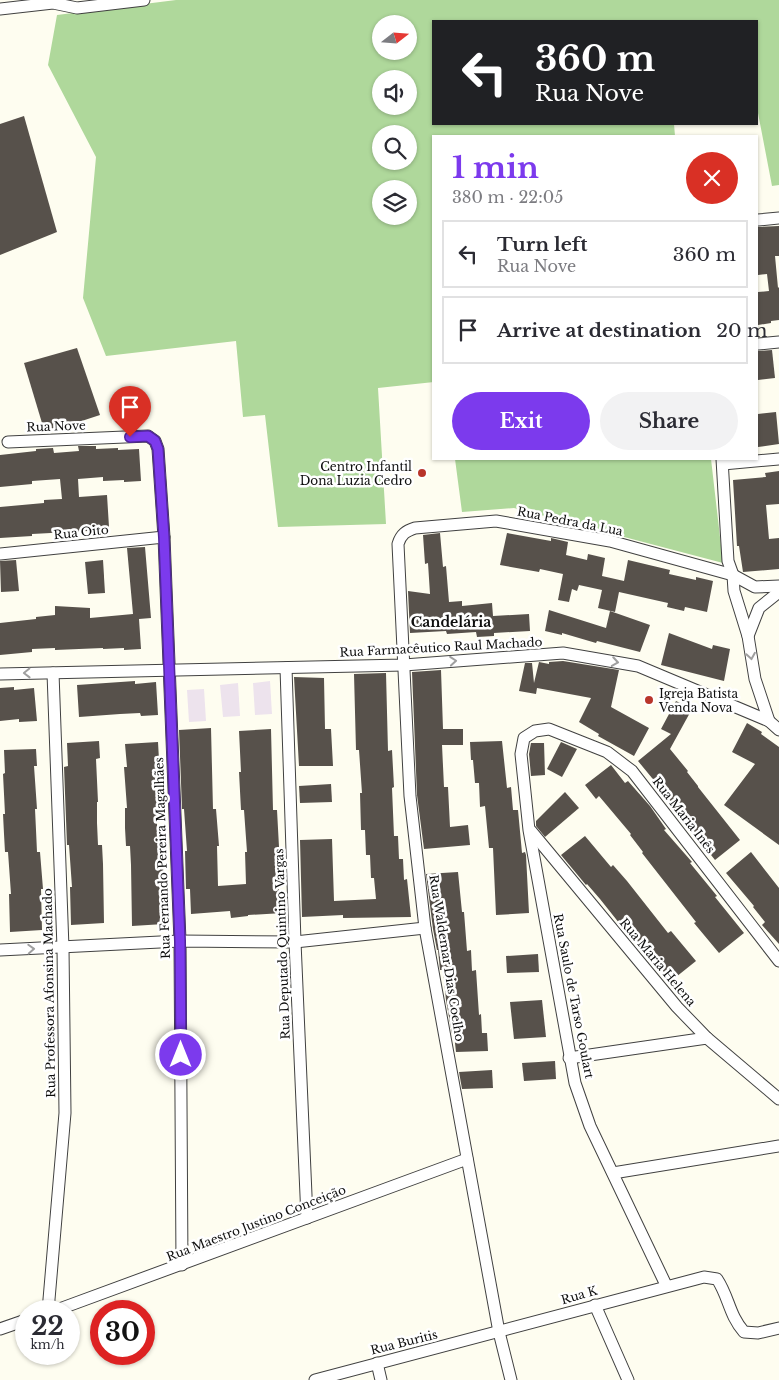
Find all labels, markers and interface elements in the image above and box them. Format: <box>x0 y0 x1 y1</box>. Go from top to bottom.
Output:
north arrow <box>372 15 418 60</box>
map controls <box>372 15 417 225</box>
text: 360 m <box>535 37 655 80</box>
icon: left <box>452 40 517 105</box>
button: sound <box>372 70 417 115</box>
text: Rua Nove <box>535 80 644 107</box>
button: search <box>372 125 417 170</box>
text: 1 min <box>452 149 539 186</box>
button: close <box>686 152 738 204</box>
button: layers <box>372 180 417 225</box>
text: 380 m · 22:05 <box>452 187 563 207</box>
text: Turn left <box>497 233 588 256</box>
icon: left <box>454 240 482 268</box>
text: 360 m <box>673 243 736 266</box>
text: Rua Nove <box>497 256 576 276</box>
icon: arrive <box>454 316 482 344</box>
text: Arrive at destination <box>497 319 701 342</box>
text: 20 m <box>716 319 767 342</box>
pin <box>109 386 151 437</box>
button: Exit <box>452 392 590 450</box>
button: Share <box>600 392 738 450</box>
icon: arrive <box>116 393 144 421</box>
street label: Rua Nove <box>26 417 86 435</box>
place label: Centro Infantil Dona Luzia Cedro <box>300 459 412 488</box>
marker: Centro Infantil Dona Luzia Cedro <box>416 467 428 479</box>
street label: Rua Pedra da Lua <box>516 503 625 539</box>
street label: Rua Oito <box>53 522 109 542</box>
district label: Candelária <box>411 613 491 631</box>
street label: Rua Farmacêutico Raul Machado <box>339 634 543 660</box>
one-way arrow <box>746 652 756 660</box>
one-way arrow <box>449 656 457 667</box>
one-way arrow <box>610 656 619 666</box>
one-way arrow <box>22 668 30 679</box>
place label: Igreja Batista Venda Nova <box>658 686 738 715</box>
marker: Igreja Batista Venda Nova <box>643 694 655 706</box>
street label: Rua Fernando Pereira Magalhães <box>151 757 173 959</box>
street label: Rua Maria Inês <box>650 774 718 856</box>
street label: Rua Deputado Quintino Vargas <box>271 848 293 1040</box>
street label: Rua Waldemar Dias Coelho <box>426 874 468 1043</box>
street label: Rua Professora Afonsina Machado <box>40 888 58 1098</box>
street label: Rua Saulo de Tarso Goulart <box>551 912 597 1080</box>
street label: Rua Maria Helena <box>617 915 699 1009</box>
one-way arrow <box>28 944 36 954</box>
position arrow <box>154 1028 206 1080</box>
street label: Rua Maestro Justino Conceição <box>164 1182 348 1264</box>
street label: Rua K <box>559 1283 599 1307</box>
speed limit sign: 30 <box>90 1300 155 1365</box>
text: 22 <box>31 1311 64 1342</box>
street label: Rua Buritis <box>369 1326 439 1358</box>
text: km/h <box>30 1337 65 1352</box>

